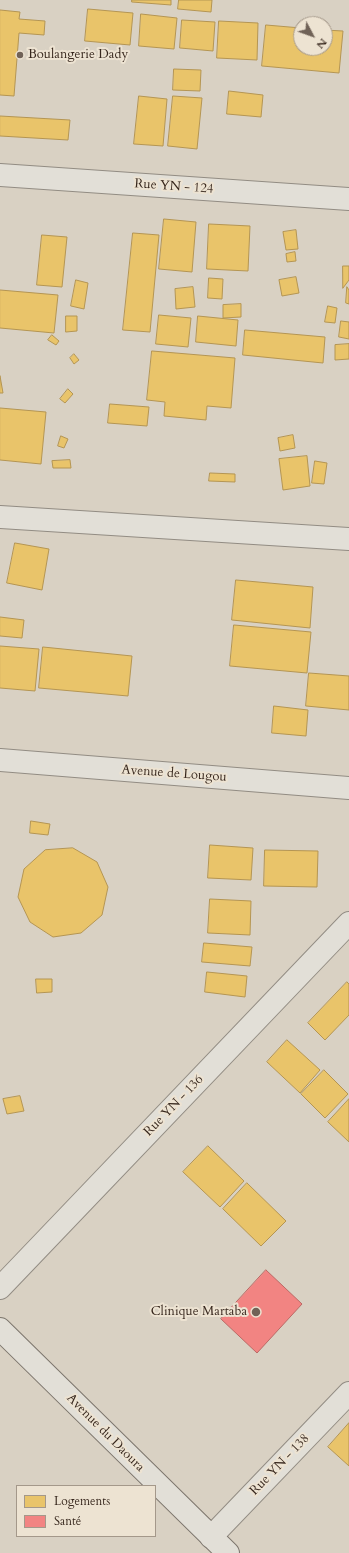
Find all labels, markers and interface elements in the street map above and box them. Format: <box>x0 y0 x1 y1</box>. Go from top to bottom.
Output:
north arrow <box>293 16 333 56</box>
text: N <box>313 35 330 52</box>
place label: Boulangerie Dady <box>28 47 128 63</box>
marker: Boulangerie Dady <box>15 50 25 60</box>
street label: Rue YN - 124 <box>134 176 214 198</box>
street label: Avenue de Lougou <box>121 763 227 785</box>
street label: Rue YN - 136 <box>141 1072 207 1140</box>
place label: Clinique Martaba <box>151 1304 247 1320</box>
marker: Clinique Martaba <box>250 1306 262 1318</box>
street label: Avenue du Daoura <box>63 1391 147 1475</box>
street label: Rue YN - 138 <box>247 1431 313 1499</box>
legend <box>16 1485 156 1537</box>
text: Logements <box>54 1493 110 1509</box>
text: Santé <box>54 1513 81 1529</box>

